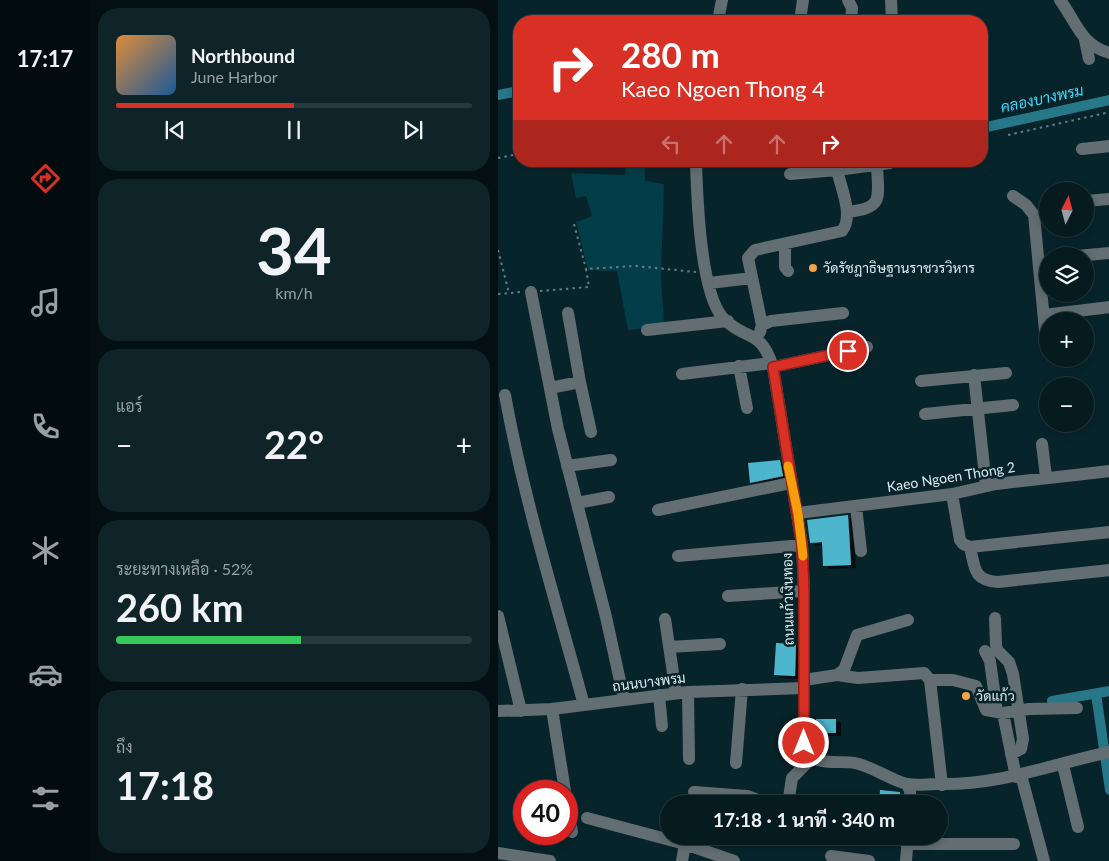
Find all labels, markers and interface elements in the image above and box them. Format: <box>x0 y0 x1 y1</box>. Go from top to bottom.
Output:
text: 280 m <box>621 33 720 75</box>
icon: right <box>538 35 603 100</box>
text: Northbound <box>191 44 295 67</box>
text: 17:17 <box>17 45 73 72</box>
text: June Harbor <box>191 67 278 86</box>
text: Kaeo Ngoen Thong 4 <box>621 75 825 102</box>
water label: คลองบางพรม <box>999 80 1085 116</box>
icon: previous <box>161 116 189 144</box>
icon: pause <box>280 116 308 144</box>
icon: next <box>399 116 427 144</box>
icon: left <box>657 130 685 158</box>
icon: ahead <box>710 130 738 158</box>
icon: ahead <box>763 130 791 158</box>
icon: right <box>816 130 844 158</box>
icon: directions <box>28 161 63 196</box>
north arrow <box>1039 182 1094 238</box>
map controls <box>1039 182 1094 432</box>
text: 34 <box>256 211 332 289</box>
button: layers <box>1039 247 1094 302</box>
place label: วัดรัชฎาธิษฐานราชวรวิหาร <box>823 259 975 277</box>
marker: วัดรัชฎาธิษฐานราชวรวิหาร <box>807 262 819 274</box>
text: km/h <box>275 283 313 302</box>
icon: music <box>28 285 63 320</box>
button: + <box>1039 312 1094 367</box>
pin <box>827 330 869 372</box>
icon: arrive <box>834 337 862 365</box>
button: − <box>1039 377 1094 432</box>
text: แอร์ <box>116 396 142 415</box>
icon: phone <box>28 409 63 444</box>
text: 22° <box>264 421 324 467</box>
text: − <box>116 428 132 462</box>
text: + <box>456 428 472 462</box>
street label: Kaeo Ngoen Thong 2 <box>886 458 1016 495</box>
icon: climate <box>28 533 63 568</box>
street label: ถนนแก้วเงินทอง <box>778 553 797 646</box>
text: ระยะทางเหลือ · 52% <box>116 559 253 578</box>
text: 260 km <box>116 584 244 630</box>
icon: car <box>28 657 63 692</box>
street label: ถนนบางพรม <box>611 669 687 694</box>
place label: วัดแก้ว <box>976 687 1015 704</box>
marker: วัดแก้ว <box>960 690 972 702</box>
position arrow <box>777 716 829 768</box>
text: ถึง <box>116 737 133 756</box>
text: 17:18 <box>116 762 214 808</box>
speed limit sign: 40 <box>513 780 578 845</box>
icon: filters <box>28 781 63 816</box>
text: 17:18 · 1 นาที · 340 m <box>713 808 895 831</box>

